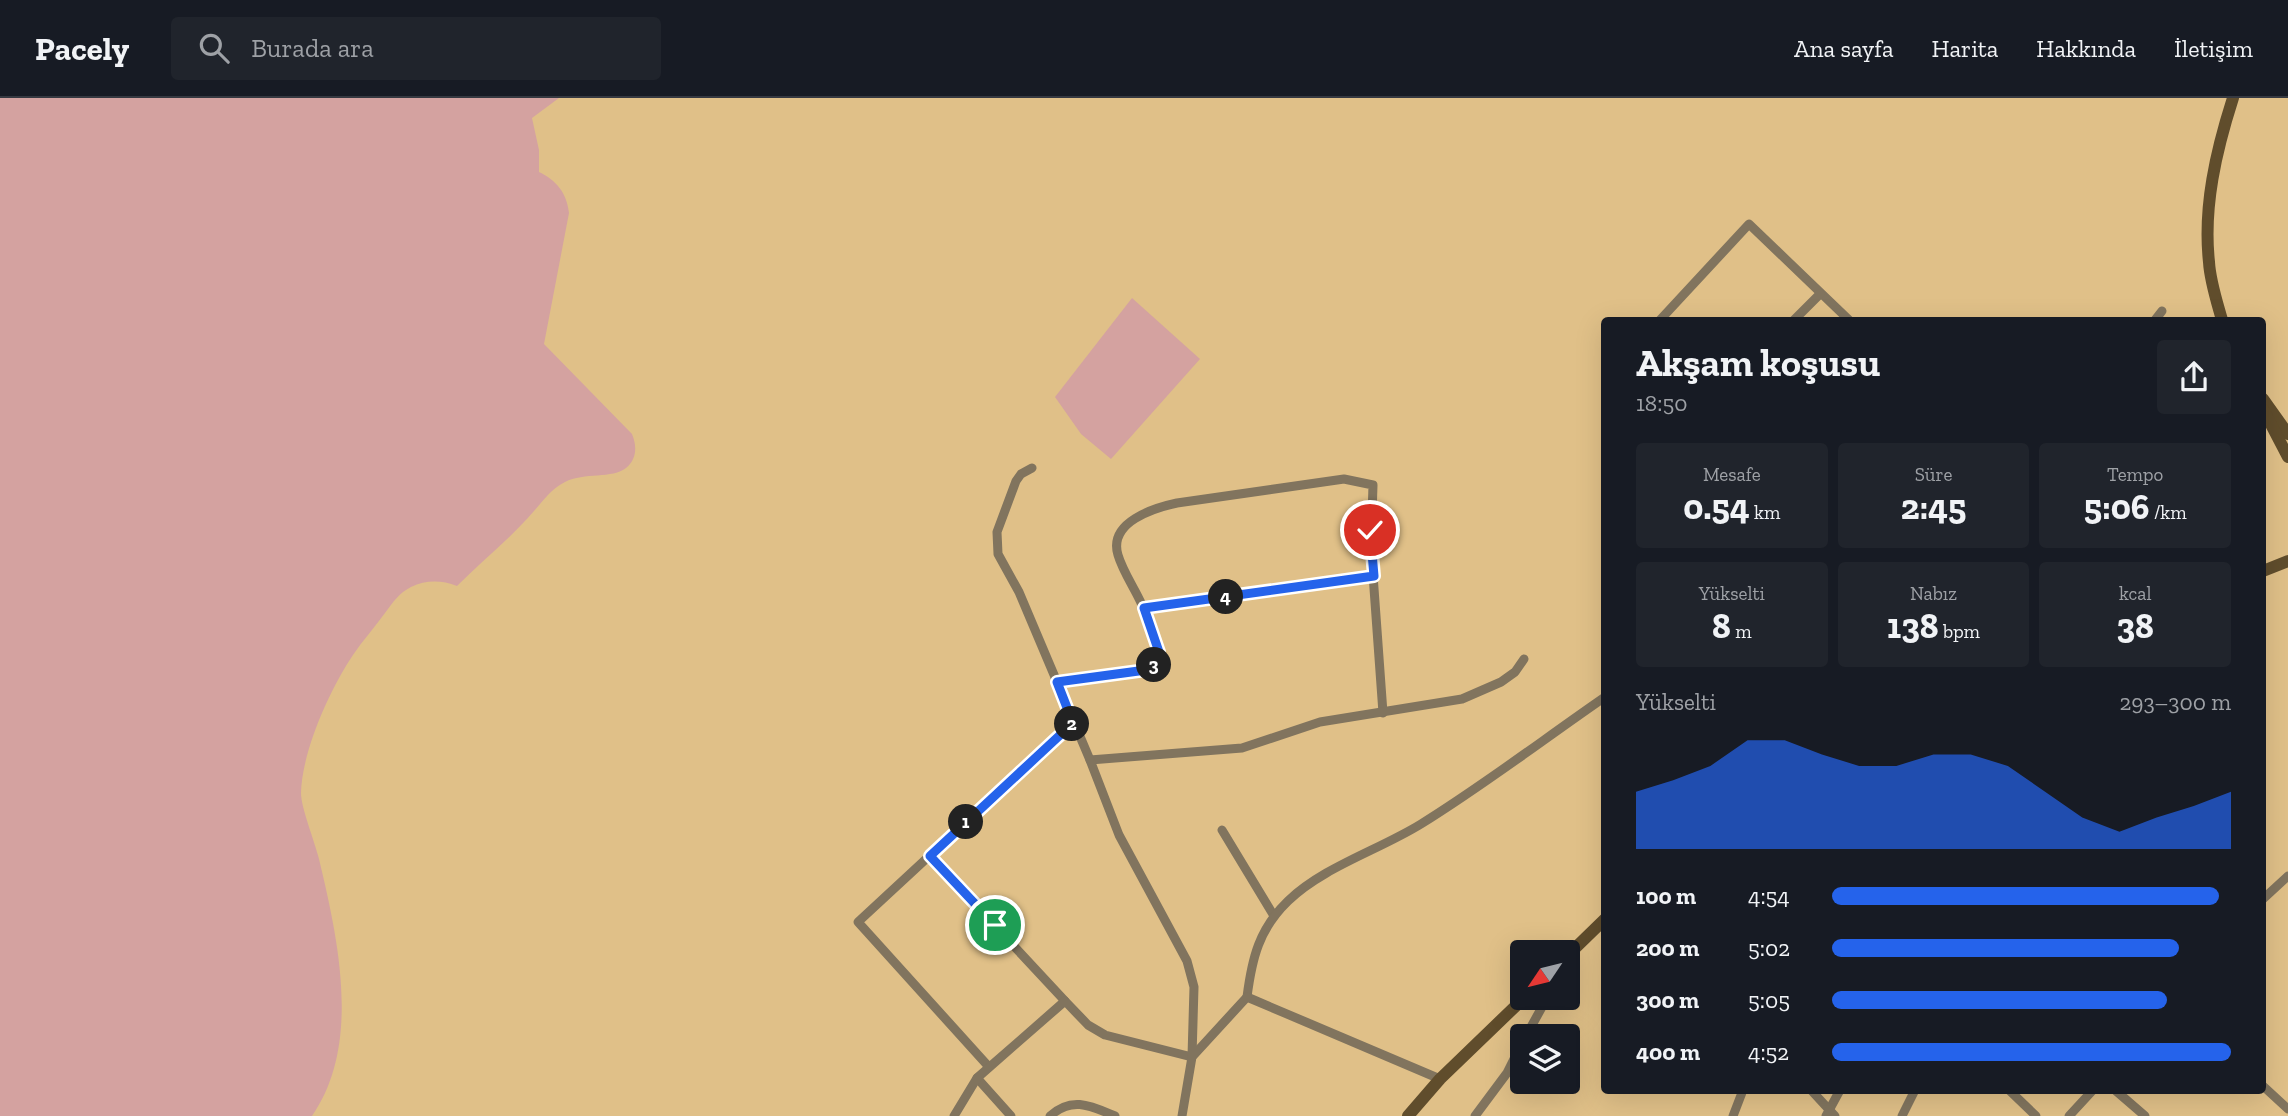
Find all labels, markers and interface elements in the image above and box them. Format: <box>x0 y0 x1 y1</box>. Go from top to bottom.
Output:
search box <box>171 17 661 80</box>
text: Pacely <box>35 29 129 68</box>
icon: search <box>195 29 233 67</box>
text: Burada ara <box>251 32 374 64</box>
text: Ana sayfa <box>1794 34 1894 63</box>
text: Harita <box>1932 34 1998 63</box>
text: Hakkında <box>2036 34 2136 63</box>
text: İletişim <box>2174 34 2253 63</box>
text: Akşam koşusu <box>1636 340 1880 386</box>
button: share <box>2157 340 2231 414</box>
text: 18:50 <box>1636 389 1687 417</box>
text: Mesafe <box>1703 463 1761 486</box>
text: Süre <box>1915 463 1952 486</box>
text: Tempo <box>2107 463 2163 486</box>
text: 0.54 <box>1683 486 1750 528</box>
text: 2:45 <box>1901 486 1966 528</box>
text: 5:06 <box>2084 486 2150 528</box>
pin <box>1340 500 1400 560</box>
text: km <box>1750 501 1780 524</box>
text: /km <box>2150 501 2187 524</box>
icon: check <box>1351 511 1389 549</box>
pin: 4 <box>1208 580 1244 614</box>
text: Yükselti <box>1699 582 1765 605</box>
text: Nabız <box>1910 582 1957 605</box>
text: kcal <box>2119 582 2151 605</box>
text: 4 <box>1220 585 1231 608</box>
text: 8 <box>1712 605 1731 647</box>
text: 138 <box>1887 605 1939 647</box>
text: 38 <box>2116 605 2154 647</box>
text: m <box>1731 620 1752 643</box>
text: bpm <box>1939 620 1980 643</box>
pin: 3 <box>1136 648 1172 682</box>
text: 3 <box>1148 653 1159 676</box>
text: Yükselti <box>1636 688 1716 716</box>
text: 293–300 m <box>2119 688 2231 716</box>
pin: 2 <box>1054 706 1090 742</box>
text: 2 <box>1066 712 1077 735</box>
pin: 1 <box>948 804 984 840</box>
text: 1 <box>962 810 969 833</box>
text: 100 m <box>1636 882 1696 910</box>
text: 4:54 <box>1748 882 1790 910</box>
pin <box>965 895 1025 955</box>
icon: arrive <box>976 906 1014 944</box>
text: 200 m <box>1636 934 1699 962</box>
text: 5:02 <box>1748 934 1790 962</box>
north arrow <box>1510 940 1580 1010</box>
map controls <box>1510 940 1580 1094</box>
text: 300 m <box>1636 986 1699 1014</box>
text: 5:05 <box>1748 986 1790 1014</box>
button: layers <box>1510 1024 1580 1094</box>
text: 400 m <box>1636 1038 1700 1066</box>
text: 4:52 <box>1748 1038 1789 1066</box>

